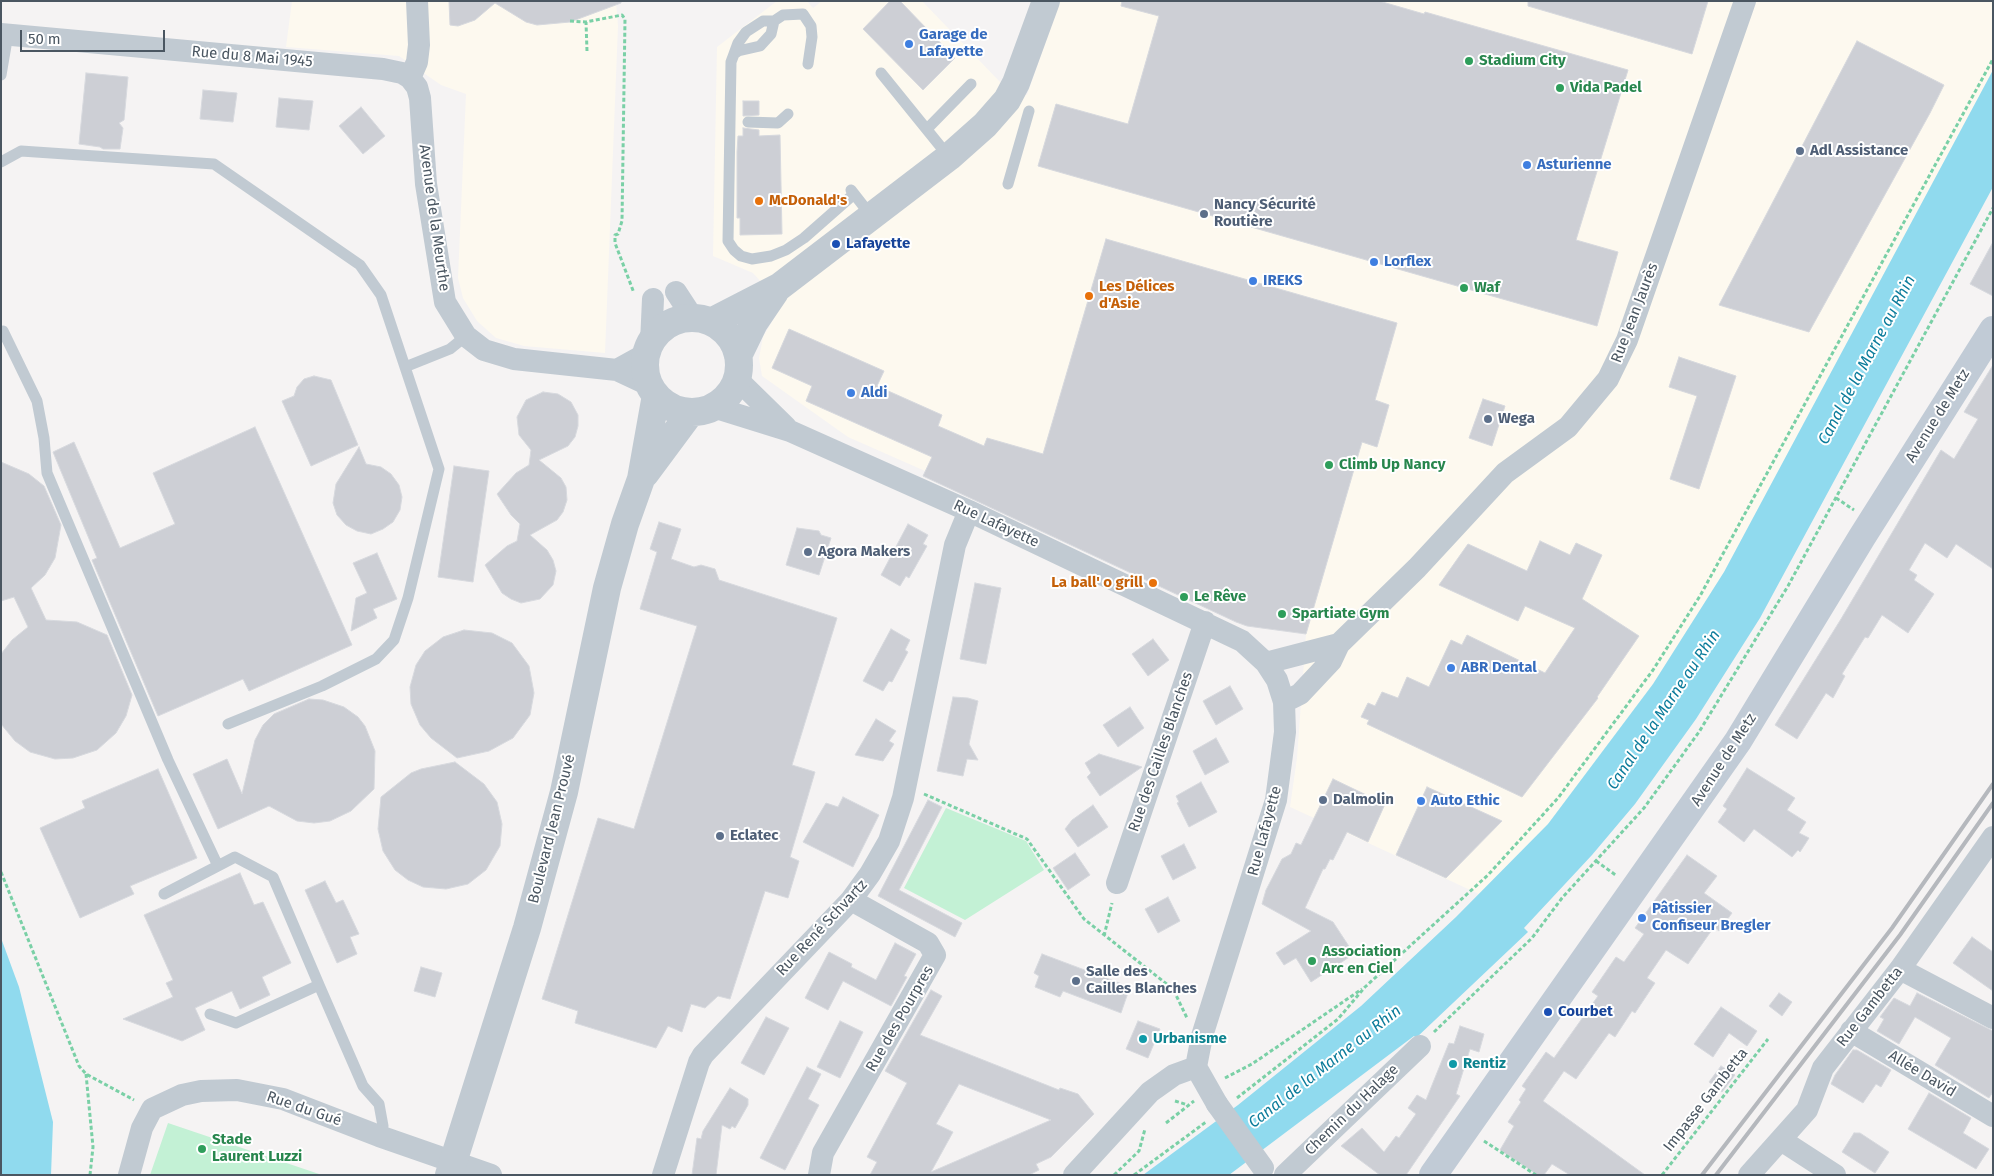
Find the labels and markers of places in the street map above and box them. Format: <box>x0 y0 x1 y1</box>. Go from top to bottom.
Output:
place label: Garage de Lafayette <box>919 26 988 61</box>
marker: Garage de Lafayette <box>903 38 915 50</box>
place label: Stadium City <box>1479 52 1566 70</box>
marker: Stadium City <box>1463 55 1475 67</box>
place label: Vida Padel <box>1570 79 1642 97</box>
marker: Vida Padel <box>1554 82 1566 94</box>
place label: Adl Assistance <box>1810 142 1908 160</box>
marker: Adl Assistance <box>1794 145 1806 157</box>
place label: Asturienne <box>1537 156 1612 174</box>
marker: Asturienne <box>1521 159 1533 171</box>
place label: McDonald's <box>769 192 847 210</box>
marker: McDonald's <box>753 195 765 207</box>
place label: Nancy Sécurité Routière <box>1214 196 1316 231</box>
marker: Nancy Sécurité Routière <box>1198 208 1210 220</box>
place label: Lafayette <box>846 235 910 253</box>
marker: Lafayette <box>830 238 842 250</box>
place label: Lorflex <box>1384 253 1431 271</box>
marker: Lorflex <box>1368 256 1380 268</box>
place label: IREKS <box>1263 272 1302 290</box>
marker: IREKS <box>1247 275 1259 287</box>
place label: Les Délices d'Asie <box>1099 278 1175 313</box>
place label: Waf <box>1474 279 1500 297</box>
marker: Waf <box>1458 282 1470 294</box>
marker: Les Délices d'Asie <box>1083 290 1095 302</box>
place label: Aldi <box>861 384 887 402</box>
marker: Aldi <box>845 387 857 399</box>
place label: Wega <box>1498 410 1535 428</box>
marker: Wega <box>1482 413 1494 425</box>
place label: Climb Up Nancy <box>1339 456 1445 474</box>
marker: Climb Up Nancy <box>1323 459 1335 471</box>
place label: Agora Makers <box>818 543 910 561</box>
marker: Agora Makers <box>802 546 814 558</box>
place label: La ball' o grill <box>1051 574 1143 592</box>
marker: La ball' o grill <box>1147 577 1159 589</box>
place label: Le Rêve <box>1194 588 1246 606</box>
marker: Le Rêve <box>1178 591 1190 603</box>
place label: Spartiate Gym <box>1292 605 1389 623</box>
marker: Spartiate Gym <box>1276 608 1288 620</box>
place label: ABR Dental <box>1461 659 1537 677</box>
marker: ABR Dental <box>1445 662 1457 674</box>
place label: Dalmolin <box>1333 791 1394 809</box>
place label: Auto Ethic <box>1431 792 1500 810</box>
marker: Dalmolin <box>1317 794 1329 806</box>
marker: Auto Ethic <box>1415 795 1427 807</box>
place label: Eclatec <box>730 827 778 845</box>
marker: Eclatec <box>714 830 726 842</box>
place label: Pâtissier Confiseur Bregler <box>1652 900 1770 935</box>
marker: Pâtissier Confiseur Bregler <box>1636 912 1648 924</box>
place label: Association Arc en Ciel <box>1322 943 1401 978</box>
marker: Association Arc en Ciel <box>1306 955 1318 967</box>
place label: Salle des Cailles Blanches <box>1086 963 1197 998</box>
marker: Salle des Cailles Blanches <box>1070 975 1082 987</box>
place label: Courbet <box>1558 1003 1613 1021</box>
marker: Courbet <box>1542 1006 1554 1018</box>
place label: Urbanisme <box>1153 1030 1227 1048</box>
marker: Urbanisme <box>1137 1033 1149 1045</box>
place label: Rentiz <box>1463 1055 1506 1073</box>
marker: Rentiz <box>1447 1058 1459 1070</box>
place label: Stade Laurent Luzzi <box>212 1131 302 1166</box>
marker: Stade Laurent Luzzi <box>196 1143 208 1155</box>

